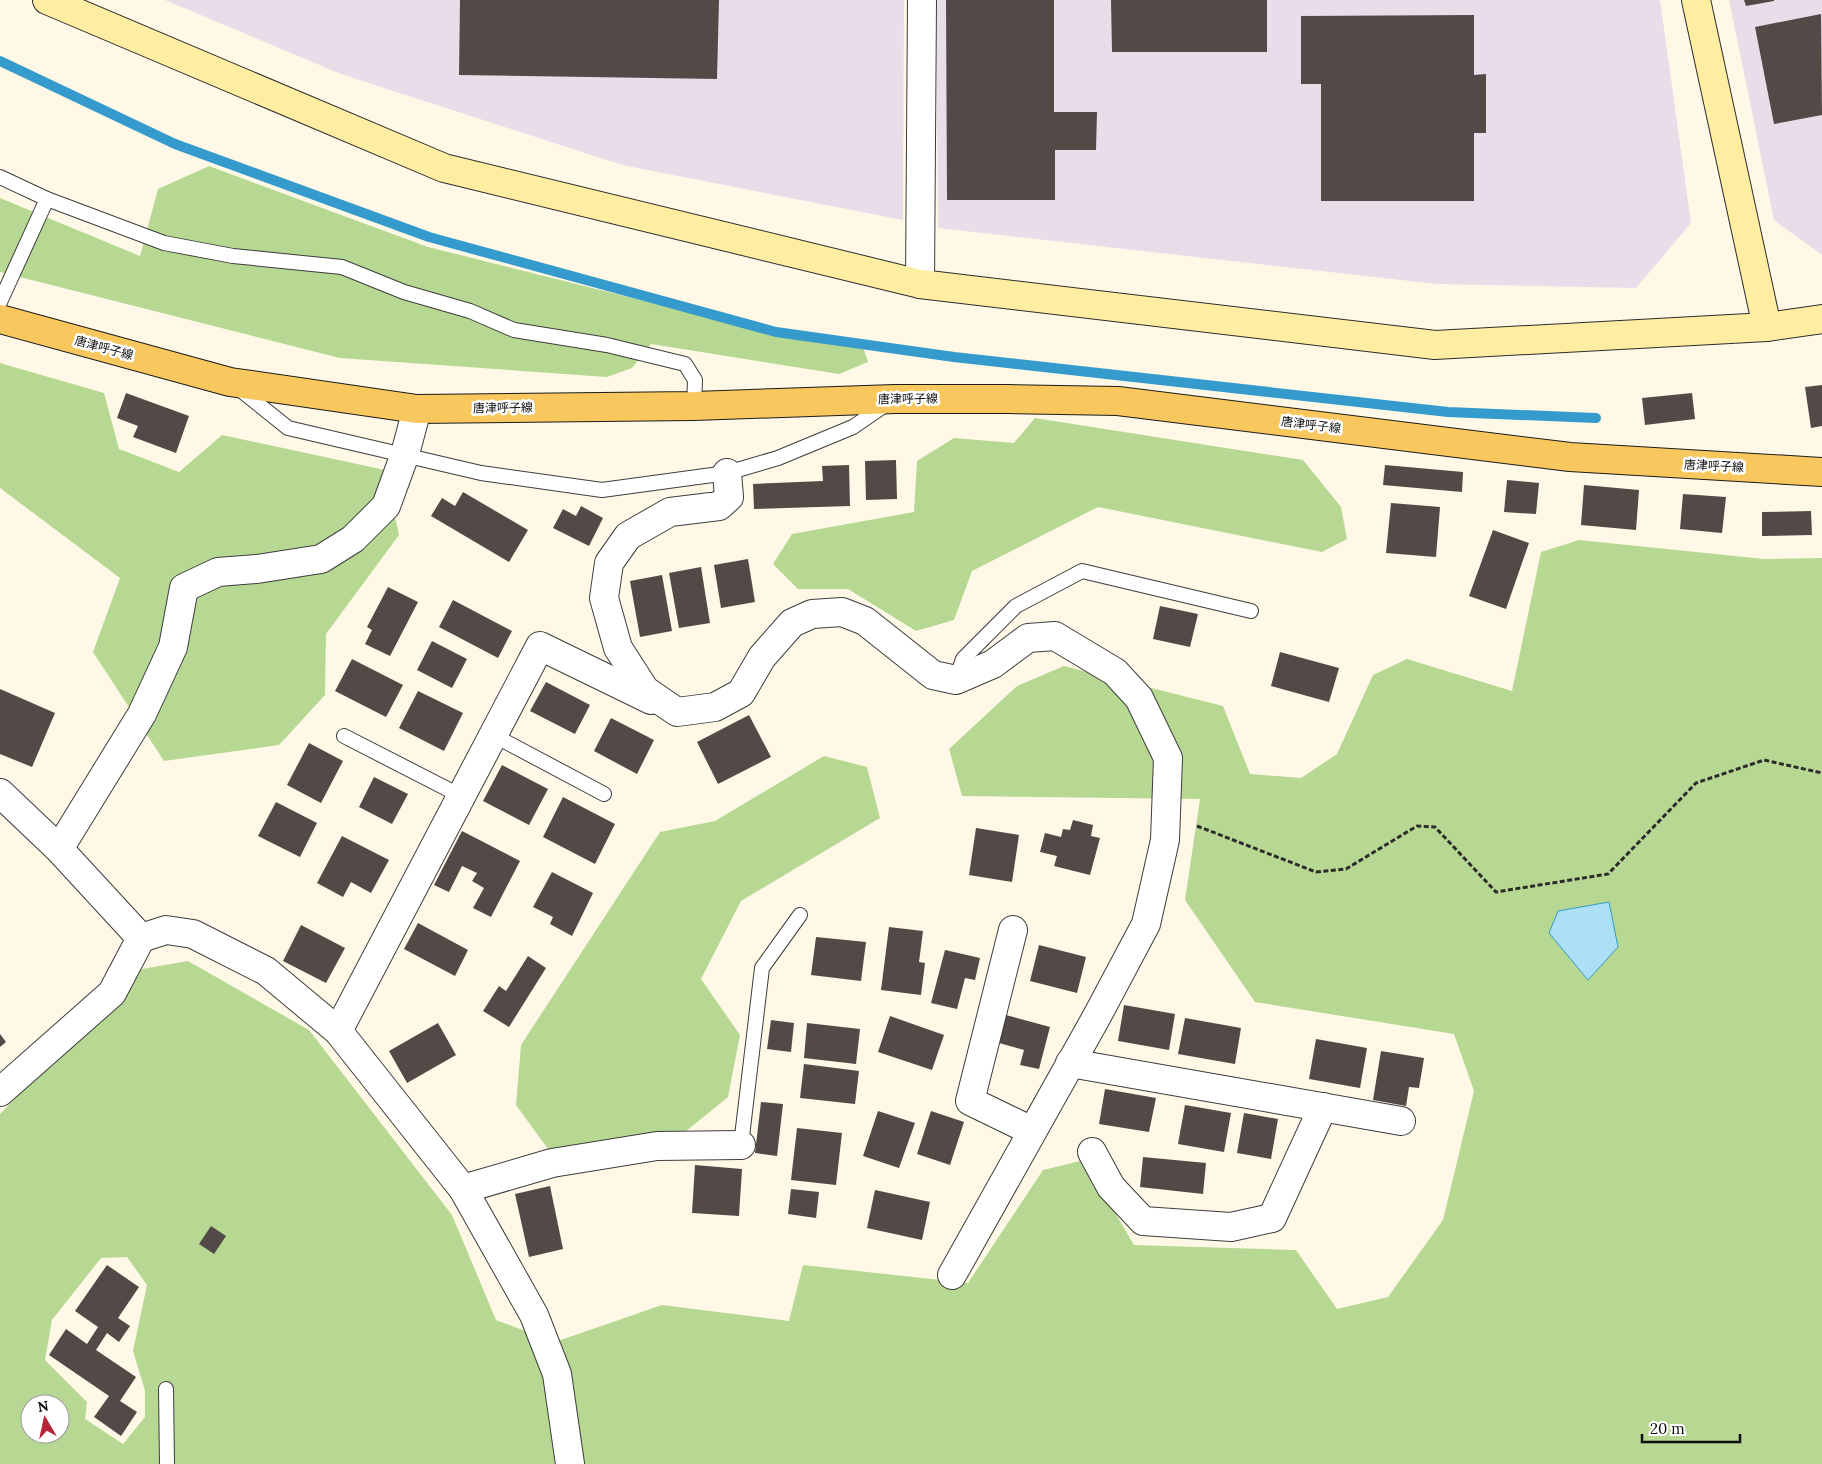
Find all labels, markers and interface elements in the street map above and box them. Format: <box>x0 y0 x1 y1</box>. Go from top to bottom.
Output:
street label: 唐津呼子線 <box>73 333 135 363</box>
street label: 唐津呼子線 <box>878 390 938 407</box>
street label: 唐津呼子線 <box>473 399 533 416</box>
street label: 唐津呼子線 <box>1280 413 1342 436</box>
street label: 唐津呼子線 <box>1684 456 1744 475</box>
north arrow <box>20 1394 70 1444</box>
text: N <box>36 1396 50 1416</box>
scale bar <box>1642 1412 1740 1444</box>
text: 20 m <box>1650 1419 1685 1438</box>

